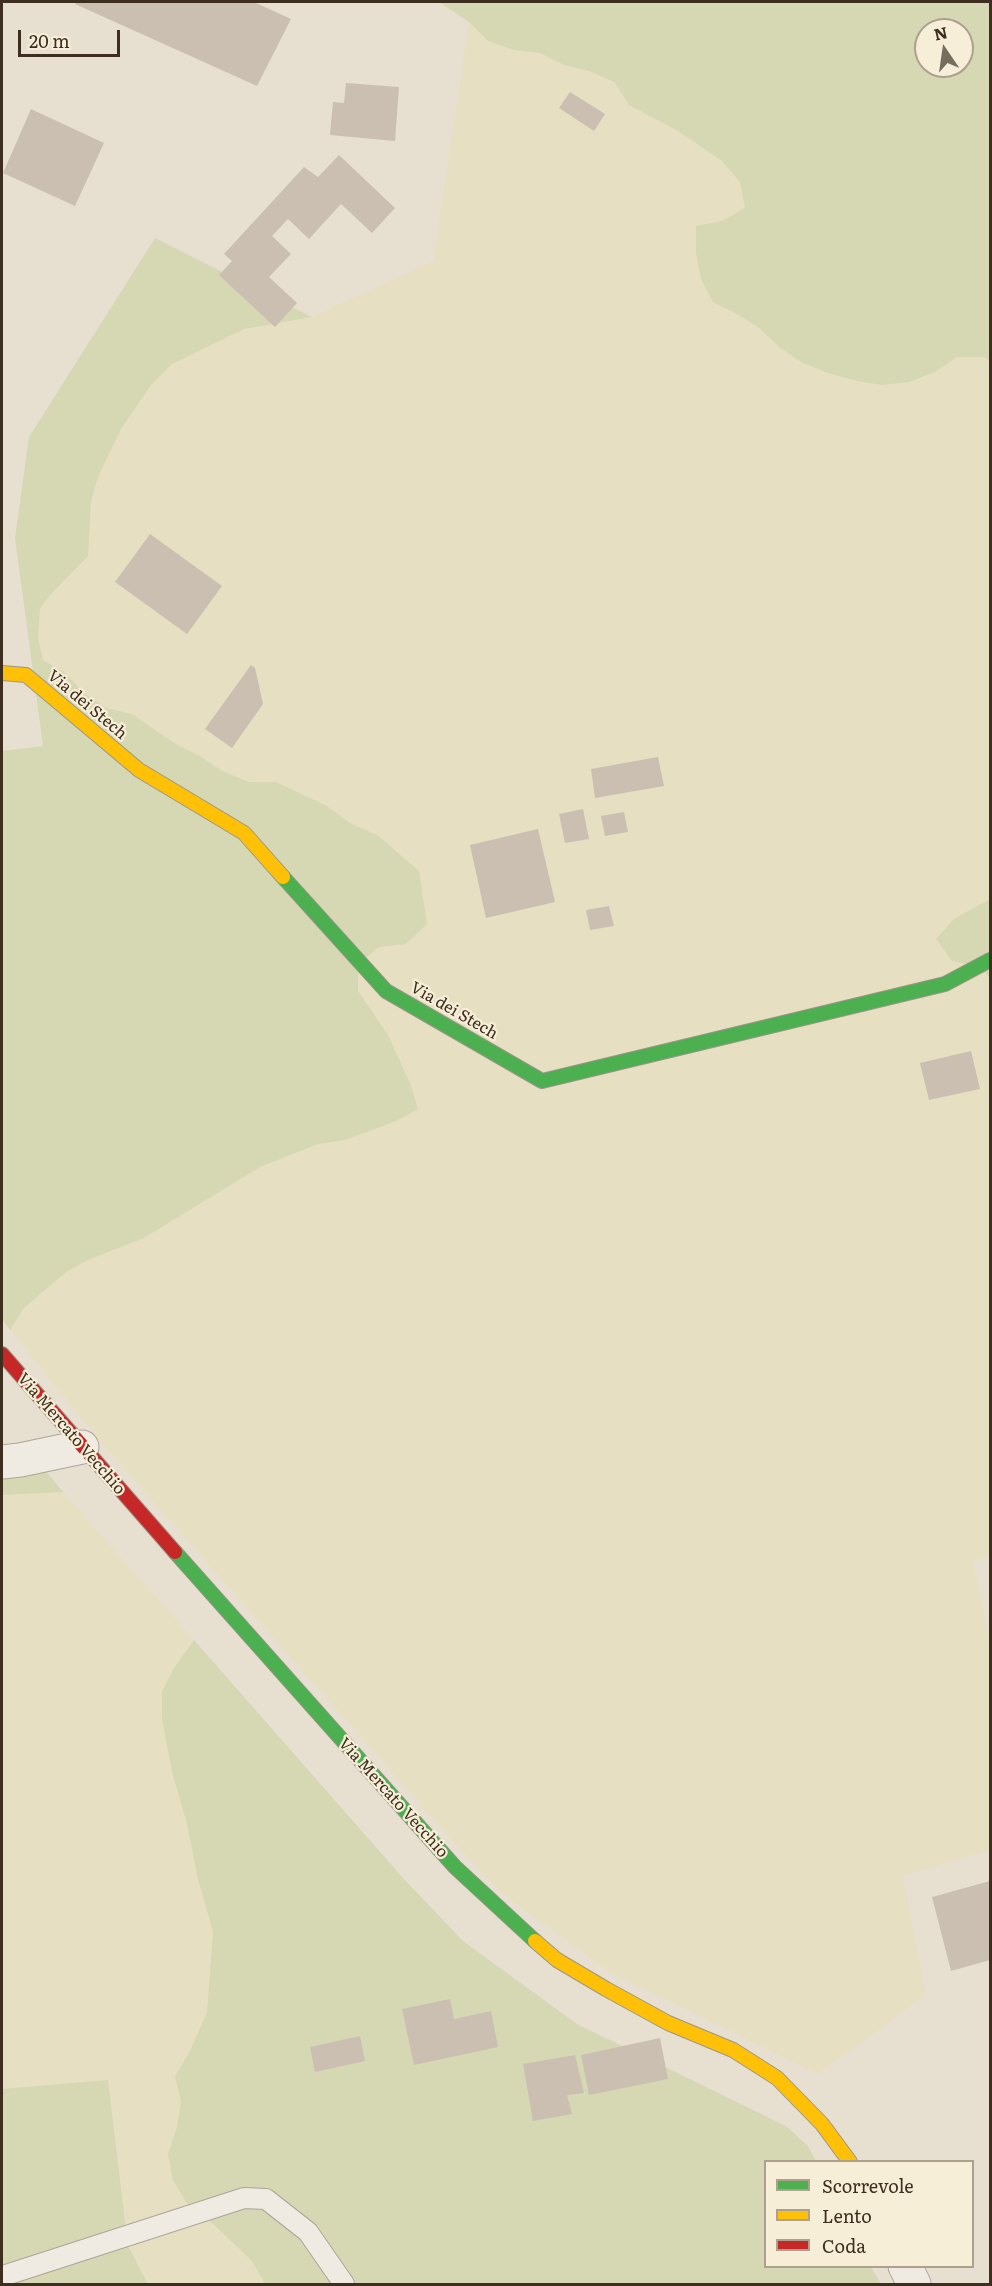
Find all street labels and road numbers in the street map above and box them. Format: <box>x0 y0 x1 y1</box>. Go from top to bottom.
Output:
street label: Via dei Stech <box>43 666 131 744</box>
street label: Via dei Stech <box>407 978 501 1044</box>
street label: Via Mercato Vecchio <box>13 1369 129 1499</box>
street label: Via Mercato Vecchio <box>334 1734 452 1862</box>

